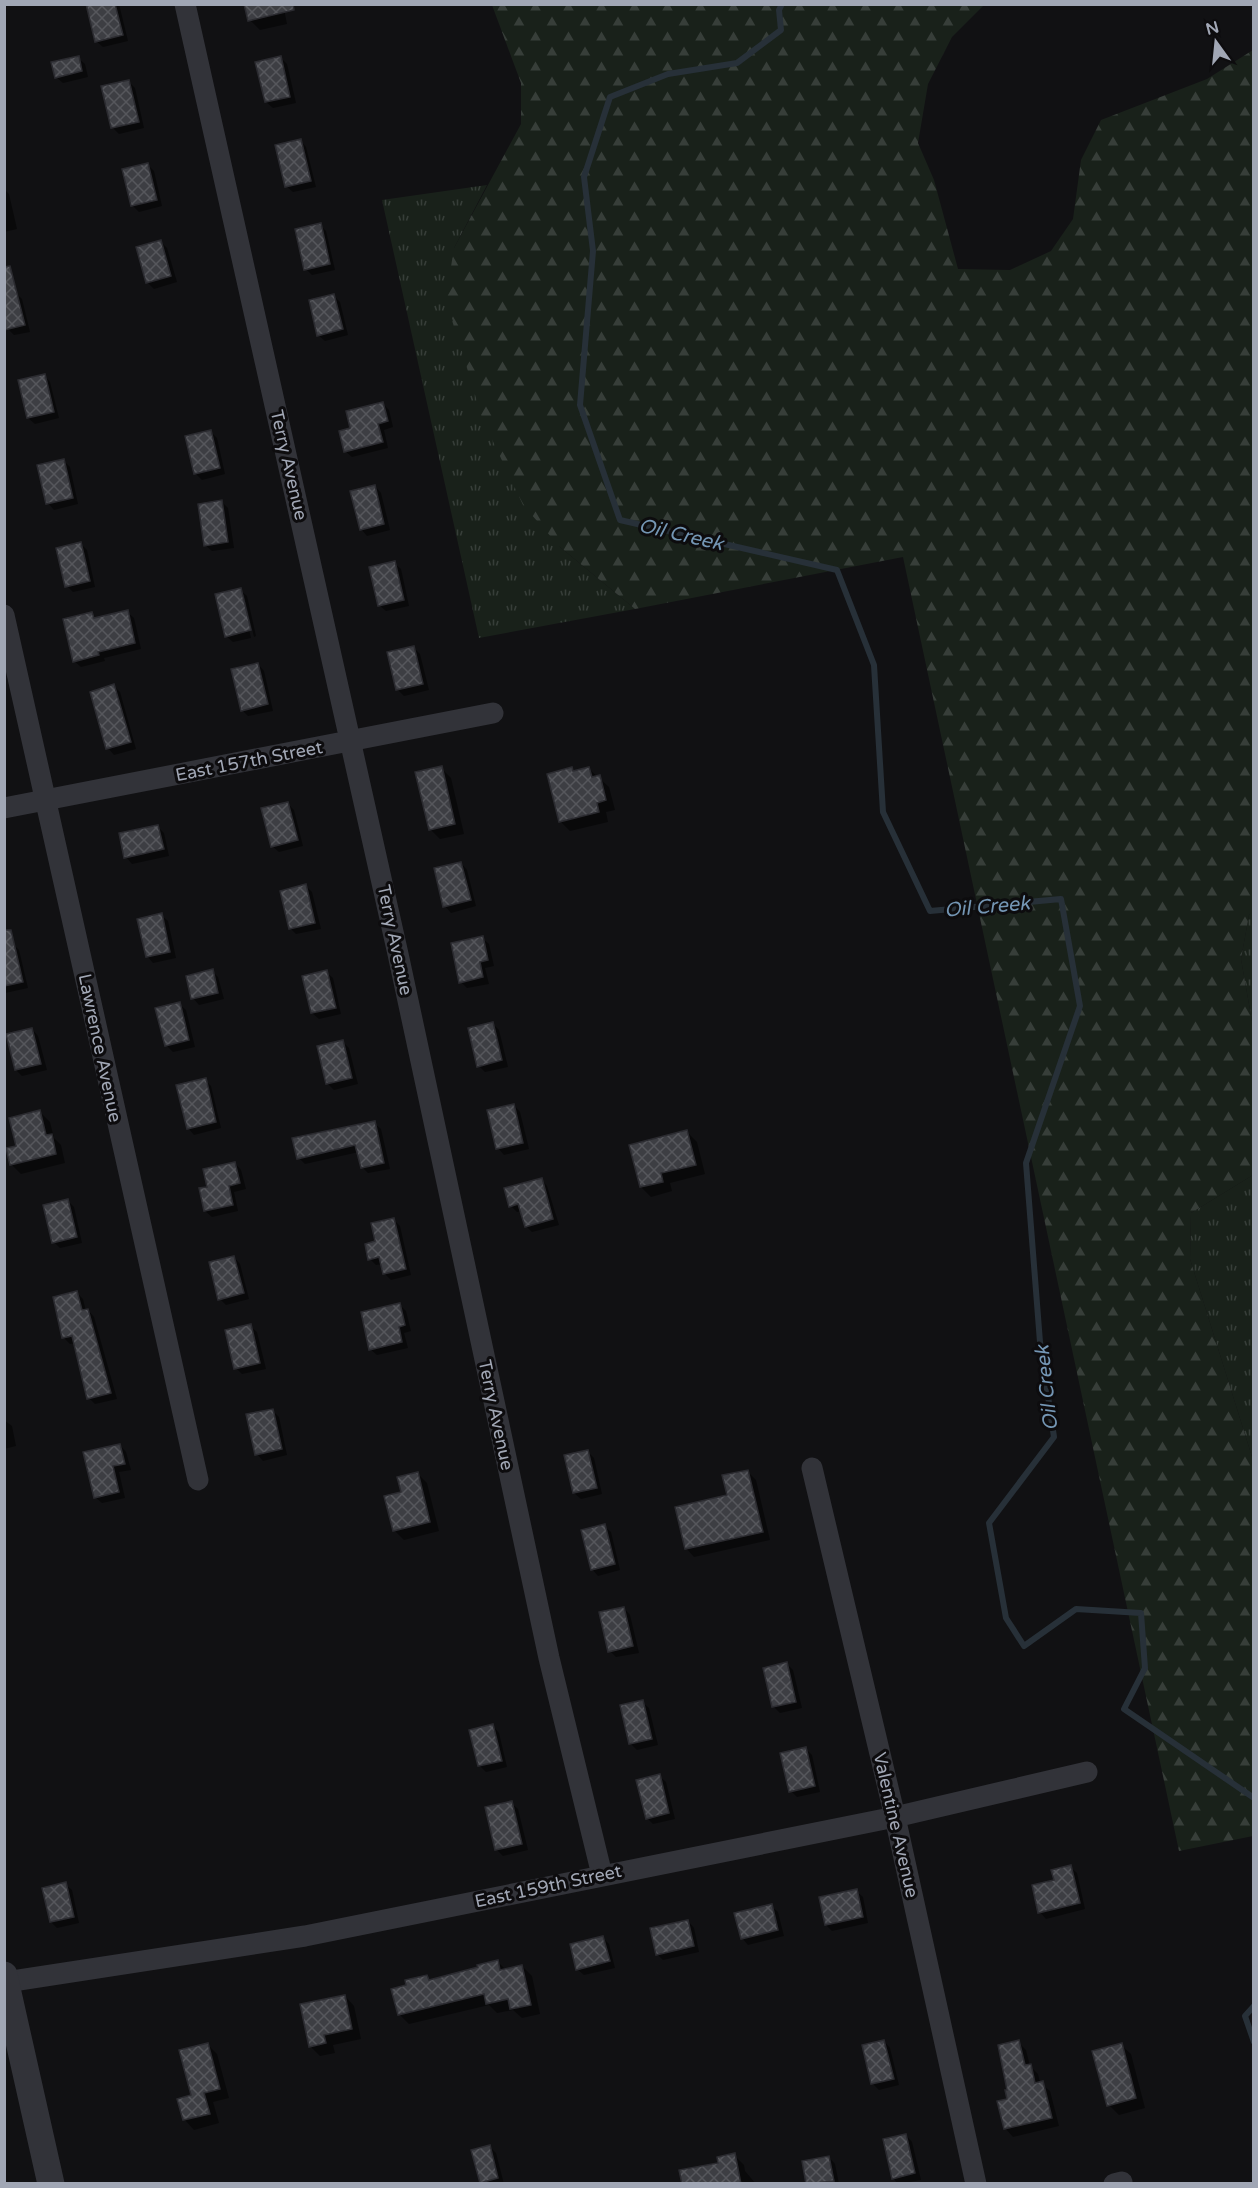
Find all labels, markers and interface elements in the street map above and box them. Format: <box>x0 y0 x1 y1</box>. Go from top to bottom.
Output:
north arrow <box>1186 12 1246 72</box>
text: N <box>1204 17 1221 40</box>
street label: Terry Avenue <box>266 408 312 522</box>
water label: Oil Creek <box>636 514 727 557</box>
street label: East 157th Street <box>174 736 325 786</box>
street label: Terry Avenue <box>373 883 417 997</box>
water label: Oil Creek <box>943 891 1033 923</box>
street label: Lawrence Avenue <box>74 972 126 1124</box>
water label: Oil Creek <box>1030 1342 1063 1432</box>
street label: Terry Avenue <box>474 1358 518 1472</box>
street label: Valentine Avenue <box>869 1750 923 1900</box>
street label: East 159th Street <box>473 1860 624 1912</box>

